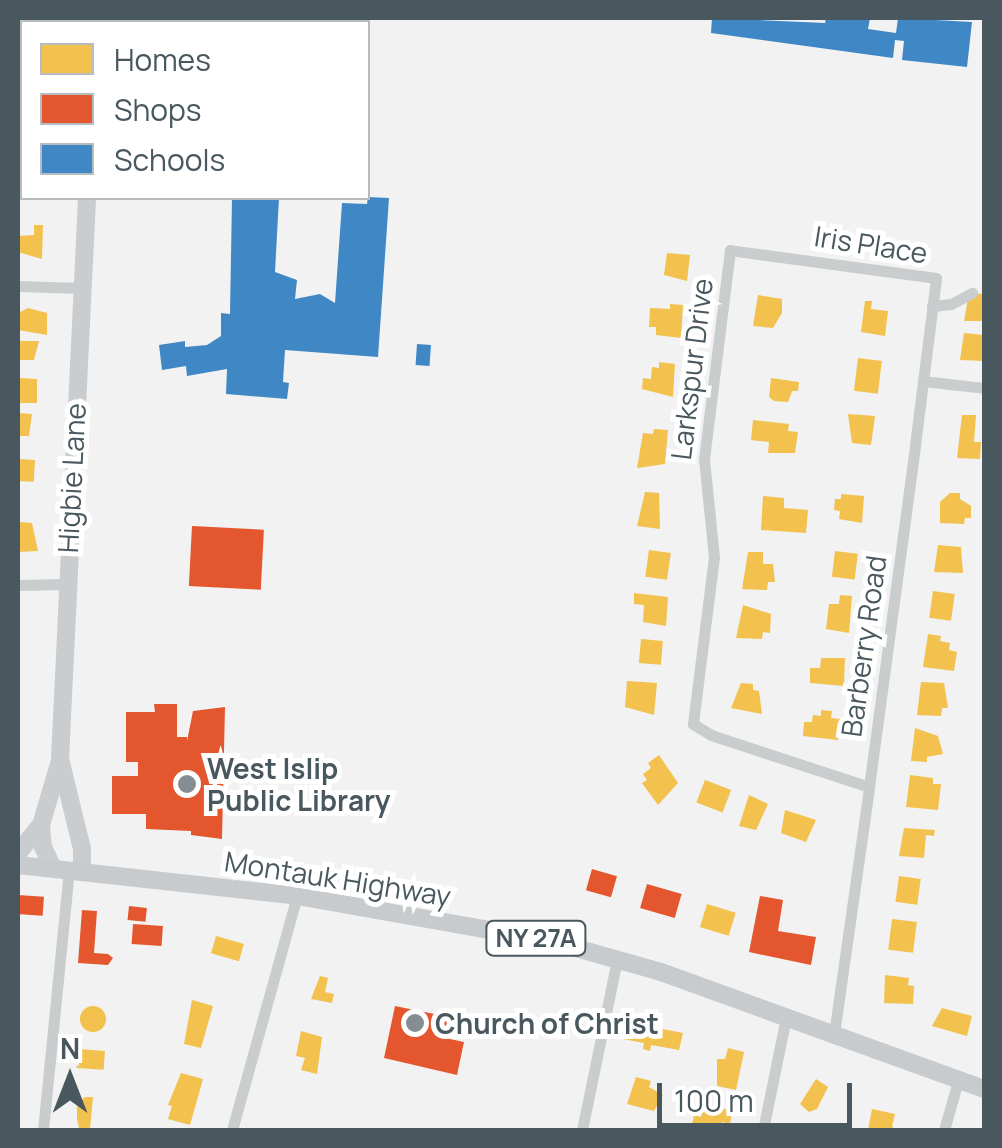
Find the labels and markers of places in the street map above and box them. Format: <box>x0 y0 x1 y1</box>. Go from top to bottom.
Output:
place label: West Islip Public Library <box>207 751 390 817</box>
marker: West Islip Public Library <box>176 773 198 795</box>
place label: Church of Christ <box>435 1006 659 1040</box>
marker: Church of Christ <box>404 1012 426 1034</box>

